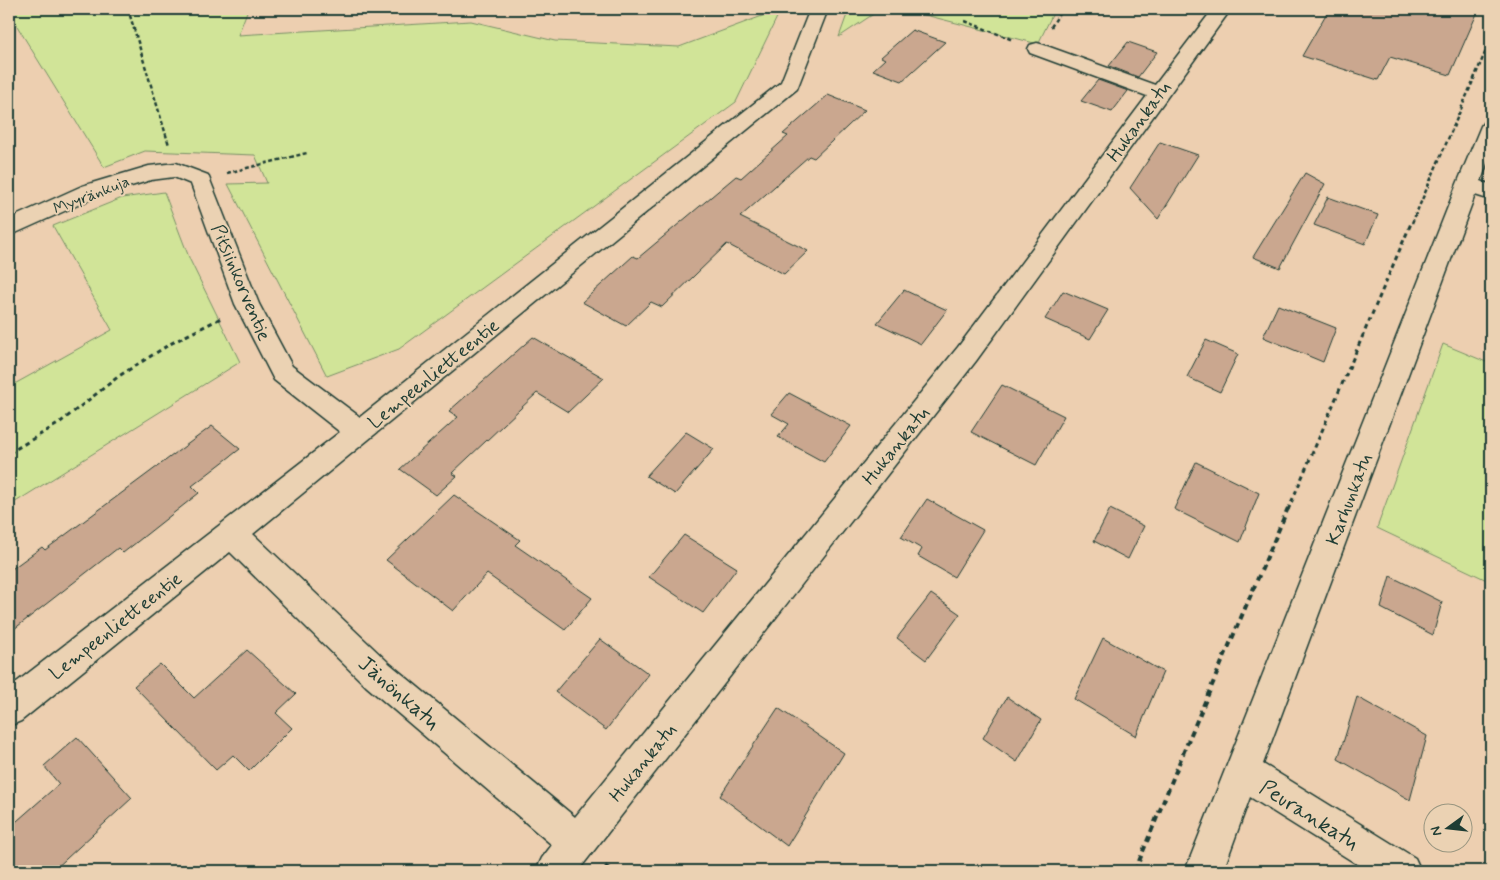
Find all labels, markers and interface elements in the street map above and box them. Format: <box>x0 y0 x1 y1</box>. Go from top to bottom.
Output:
street label: Hukankatu <box>1101 76 1177 167</box>
street label: Myyränkuja <box>50 171 133 220</box>
street label: Pitsiinkorventie <box>205 220 276 345</box>
street label: Lempeenlietteentie <box>363 313 505 435</box>
street label: Hukankatu <box>857 401 936 490</box>
street label: Karhunkatu <box>1321 450 1378 549</box>
street label: Lempeenlietteentie <box>44 566 187 686</box>
street label: Jänönkatu <box>352 650 446 737</box>
street label: Hukankatu <box>604 718 683 807</box>
street label: Peurankatu <box>1254 774 1364 857</box>
north arrow <box>1422 802 1472 852</box>
text: N <box>1427 824 1446 838</box>

